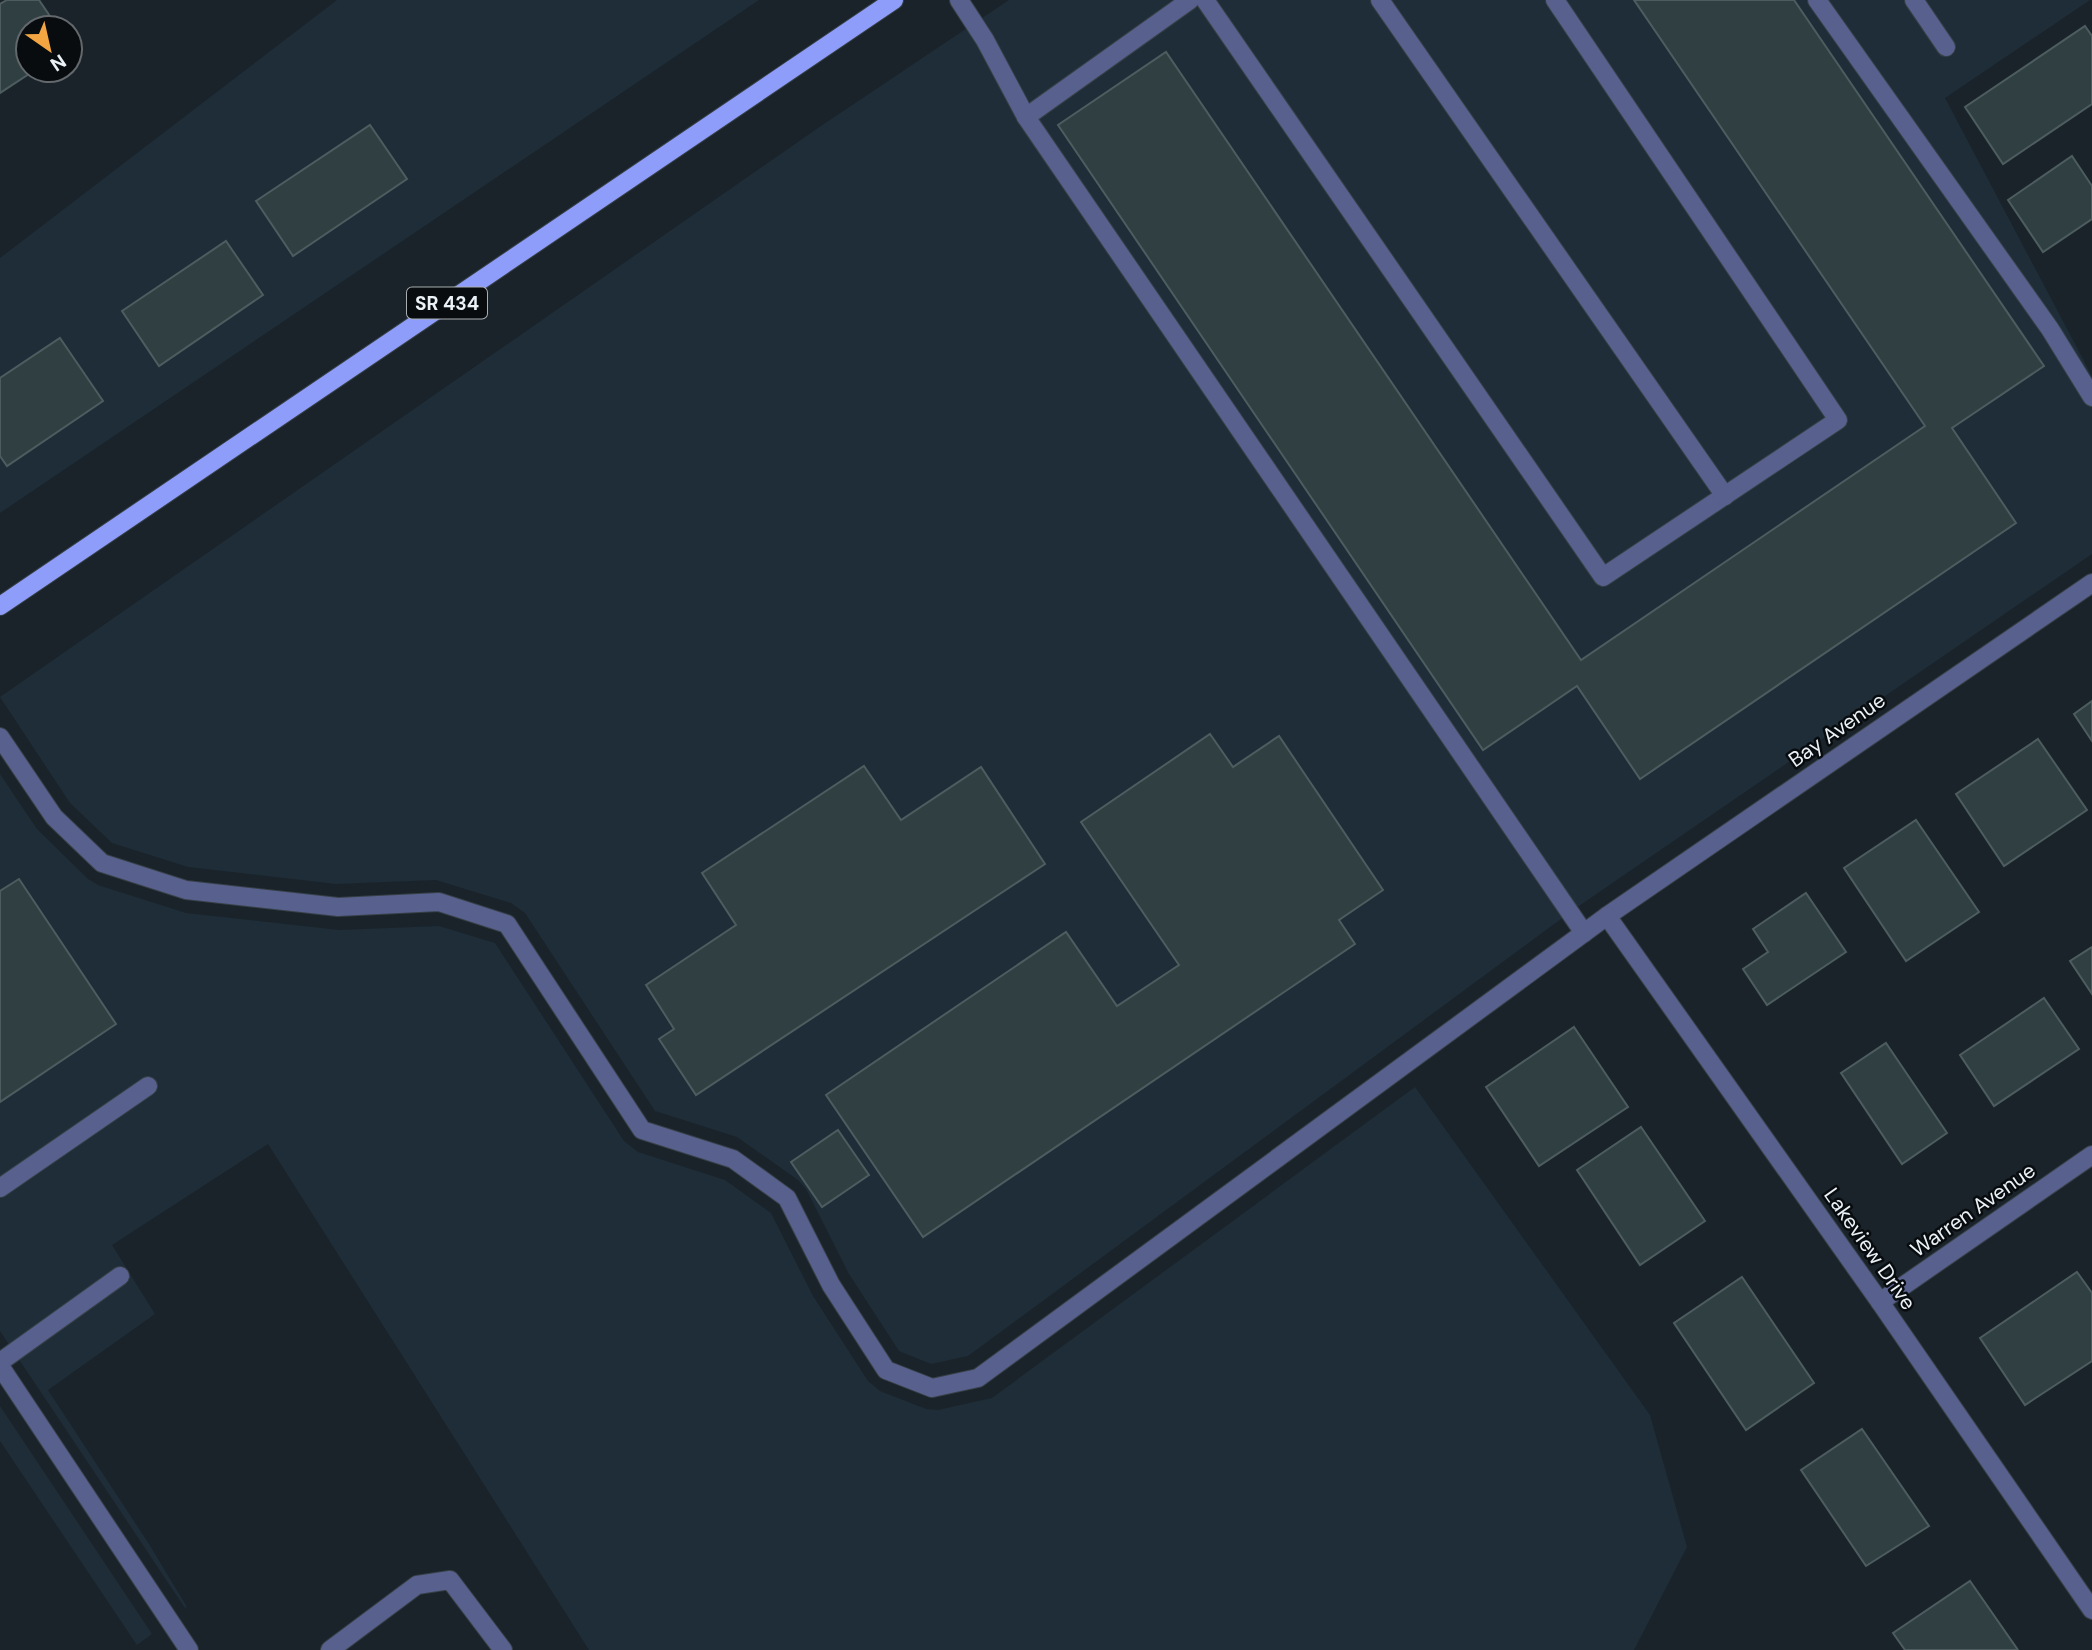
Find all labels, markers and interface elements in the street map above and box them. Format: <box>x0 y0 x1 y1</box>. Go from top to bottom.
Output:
north arrow <box>14 14 84 84</box>
text: N <box>45 48 71 77</box>
road number: SR 434 <box>407 288 487 318</box>
street label: Bay Avenue <box>1783 686 1891 774</box>
street label: Warren Avenue <box>1905 1156 2041 1264</box>
street label: Lakeview Drive <box>1818 1182 1922 1316</box>

